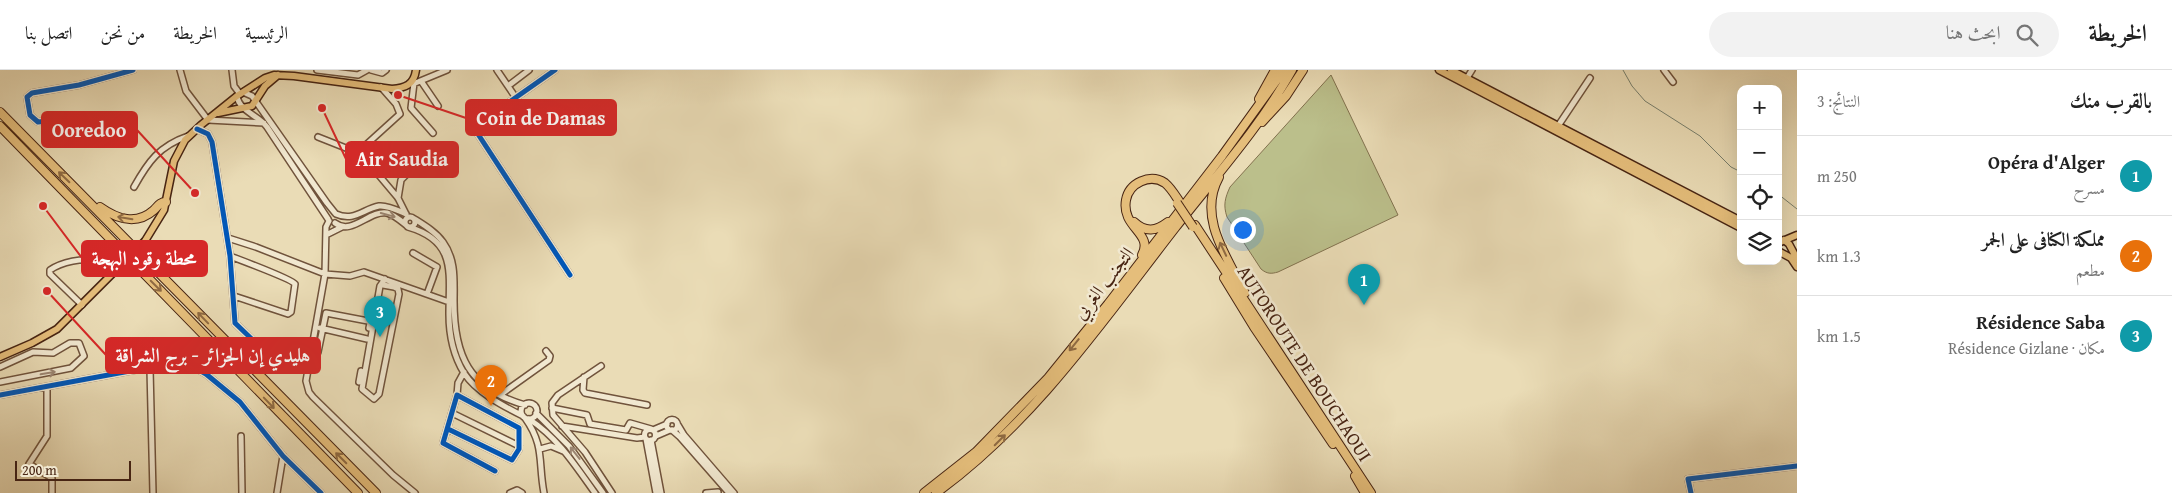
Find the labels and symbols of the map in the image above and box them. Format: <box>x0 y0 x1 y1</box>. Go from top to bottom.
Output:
callout: Coin de Damas <box>466 100 616 135</box>
text: Coin de Damas <box>476 103 606 132</box>
callout: Ooredoo <box>42 112 137 147</box>
text: Ooredoo <box>52 115 127 144</box>
callout: Air Saudia <box>346 142 458 177</box>
text: Air Saudia <box>356 144 449 173</box>
one-way arrow <box>58 171 70 183</box>
one-way arrow <box>380 211 396 221</box>
one-way arrow <box>118 213 134 223</box>
your location <box>1230 217 1256 243</box>
callout: محطة وقود البهجة <box>82 241 207 276</box>
street label: التجنب الغربي <box>1066 241 1142 327</box>
one-way arrow <box>1218 242 1228 257</box>
text: محطة وقود البهجة <box>92 243 197 272</box>
street label: AUTOROUTE DE BOUCHAOUI <box>1231 259 1379 467</box>
pin: 1 <box>1348 264 1380 305</box>
one-way arrow <box>149 280 161 292</box>
pin: 3 <box>364 296 396 337</box>
one-way arrow <box>196 312 209 324</box>
callout: هليدي إن الجزائر - برج الشراقة <box>106 338 320 373</box>
one-way arrow <box>1069 339 1080 352</box>
text: هليدي إن الجزائر - برج الشراقة <box>116 340 310 374</box>
pin: 2 <box>475 365 507 406</box>
one-way arrow <box>39 367 55 377</box>
one-way arrow <box>263 396 275 409</box>
one-way arrow <box>994 434 1006 446</box>
one-way arrow <box>569 447 580 460</box>
one-way arrow <box>336 453 348 465</box>
scale bar <box>15 458 131 481</box>

